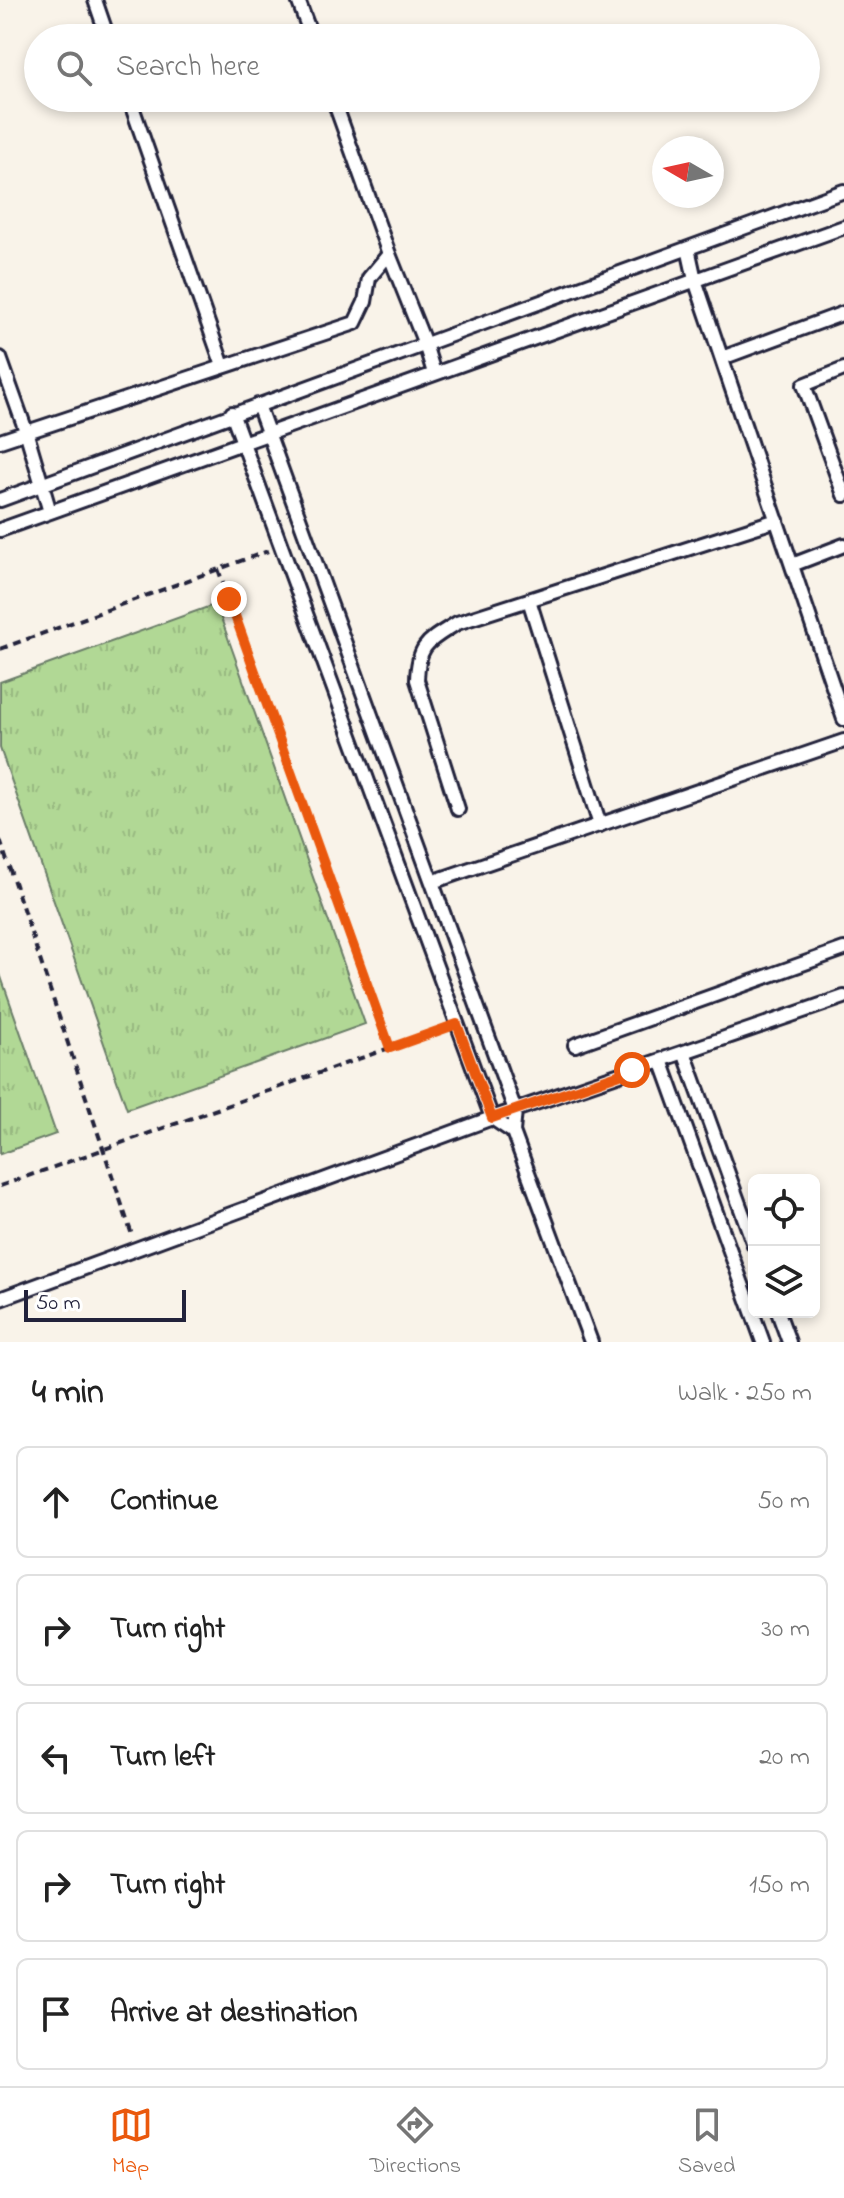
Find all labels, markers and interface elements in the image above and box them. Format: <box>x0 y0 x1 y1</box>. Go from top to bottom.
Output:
search box <box>24 24 820 112</box>
icon: search <box>52 46 96 90</box>
text: Search here <box>116 46 260 90</box>
north arrow <box>652 136 724 208</box>
route end <box>211 581 247 617</box>
route start <box>614 1052 650 1088</box>
map controls <box>748 1174 820 1318</box>
button: locate <box>748 1174 820 1246</box>
button: layers <box>748 1246 820 1318</box>
scale bar <box>24 1286 186 1322</box>
text: 50 m <box>36 1288 81 1320</box>
text: 4 min <box>32 1369 104 1419</box>
text: Walk · 250 m <box>678 1375 812 1413</box>
icon: ahead <box>34 1480 78 1524</box>
text: Continue <box>110 1480 218 1524</box>
text: 50 m <box>757 1483 810 1521</box>
icon: right <box>34 1608 78 1652</box>
text: Turn right <box>110 1608 225 1652</box>
text: 30 m <box>761 1611 810 1649</box>
icon: left <box>34 1736 78 1780</box>
text: Turn left <box>110 1736 215 1780</box>
text: 20 m <box>759 1739 810 1777</box>
icon: right <box>34 1864 78 1908</box>
text: Turn right <box>110 1864 225 1908</box>
text: 150 m <box>749 1867 810 1905</box>
icon: arrive <box>34 1992 78 2036</box>
text: Arrive at destination <box>110 1992 358 2036</box>
tab: Map <box>109 2103 153 2183</box>
tab: Directions <box>370 2103 461 2183</box>
tab: Saved <box>678 2103 735 2183</box>

